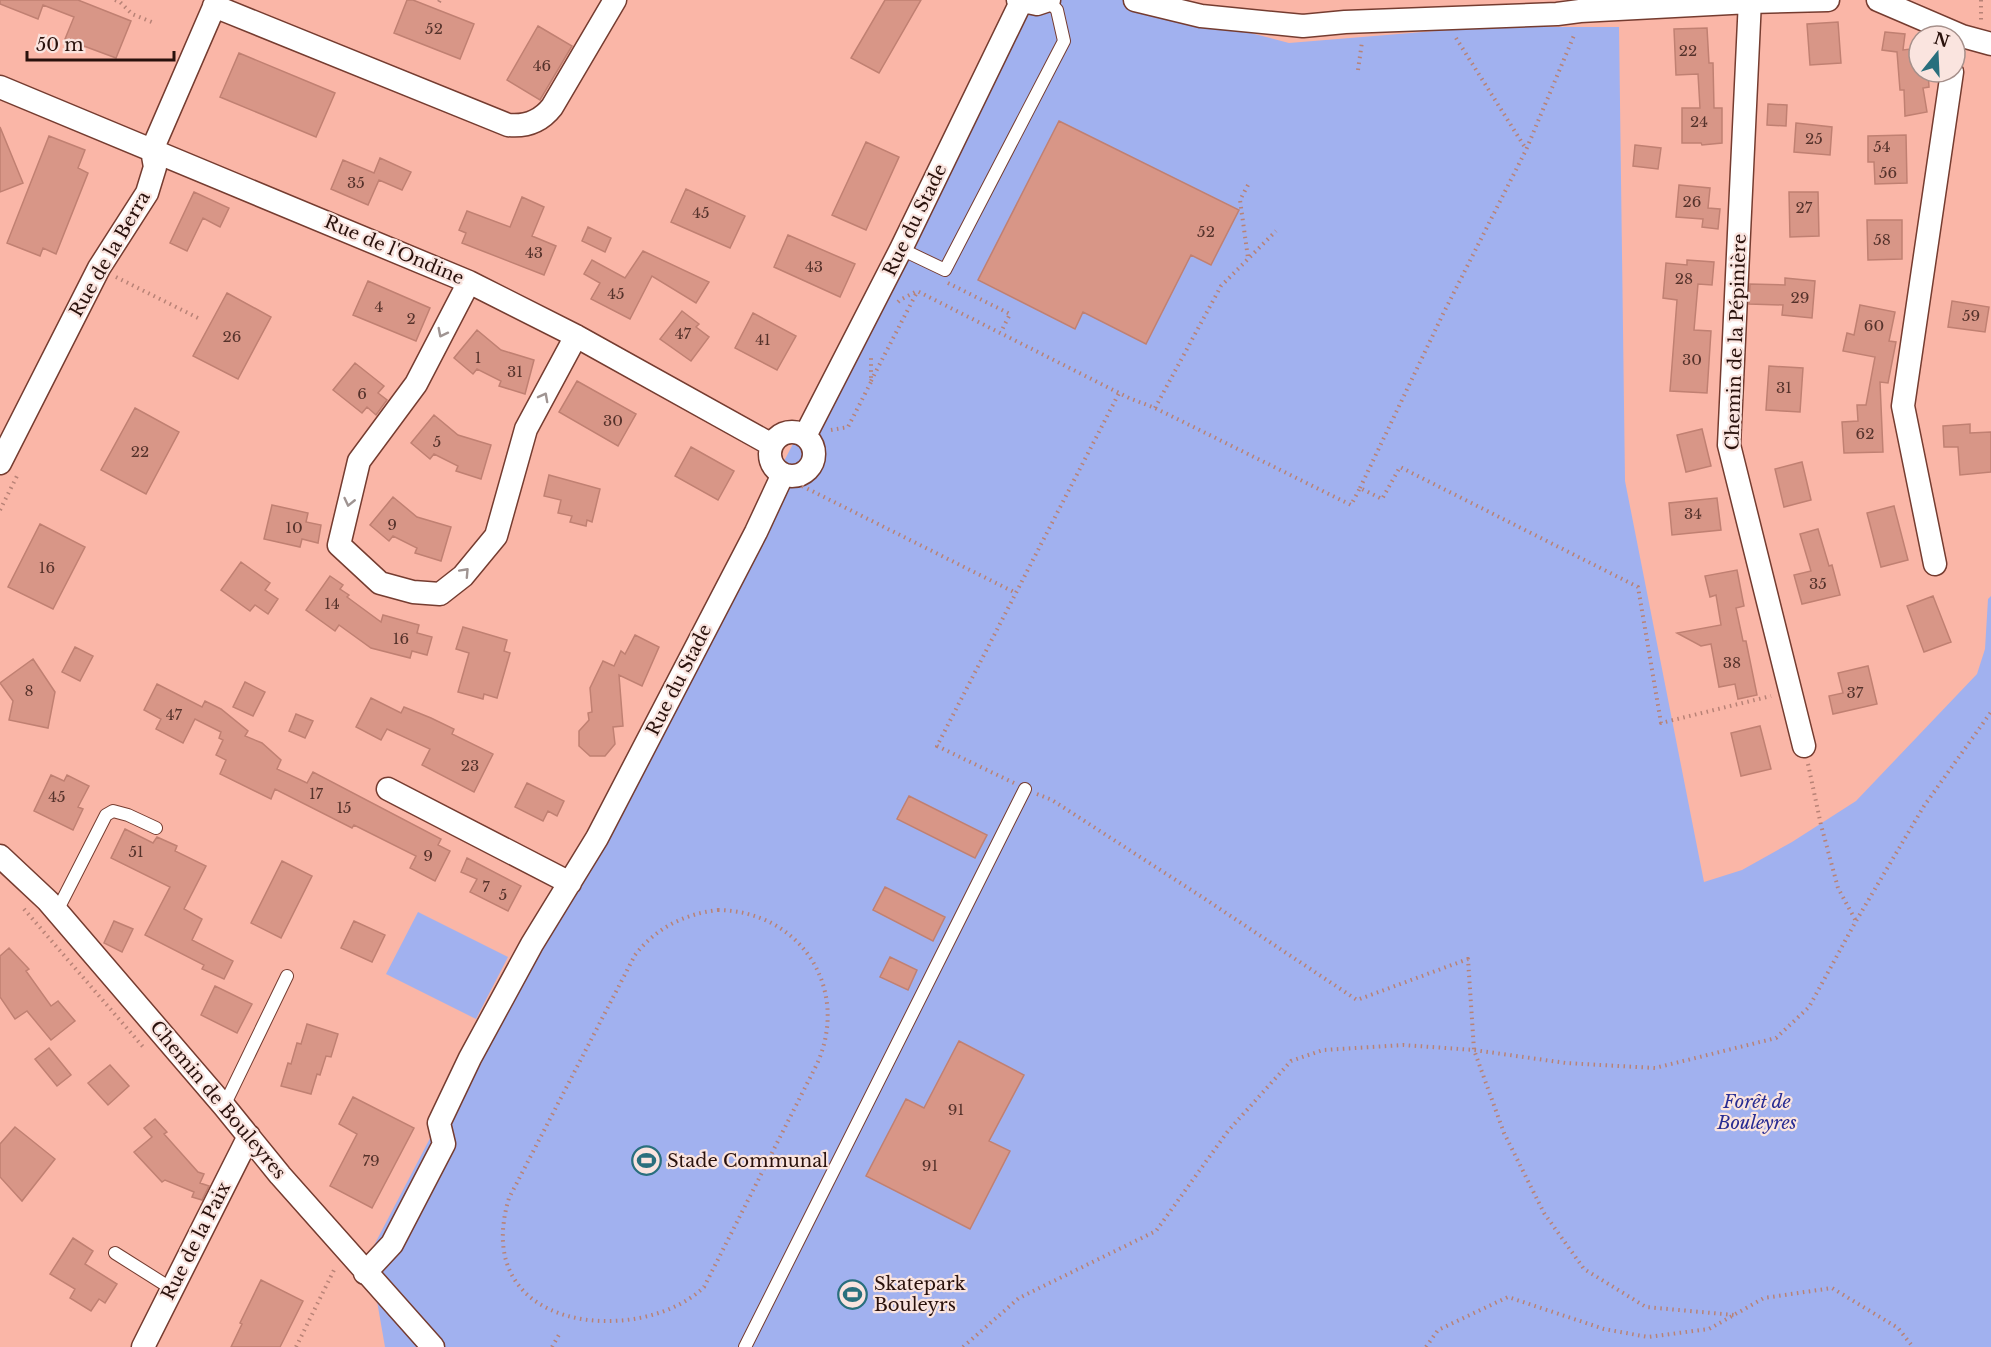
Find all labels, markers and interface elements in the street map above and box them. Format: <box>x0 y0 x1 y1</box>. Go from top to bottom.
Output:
house number: 52 <box>425 19 443 38</box>
scale bar <box>27 24 174 62</box>
north arrow <box>1907 24 1967 84</box>
text: N <box>1931 28 1952 52</box>
text: 50 m <box>36 34 84 56</box>
house number: 22 <box>1679 41 1697 60</box>
house number: 46 <box>533 56 551 75</box>
house number: 24 <box>1690 112 1708 131</box>
house number: 25 <box>1805 129 1823 148</box>
house number: 54 <box>1873 137 1891 156</box>
street label: Rue du Stade <box>878 160 952 280</box>
house number: 56 <box>1879 163 1897 182</box>
house number: 35 <box>347 173 365 192</box>
street label: Rue de la Berra <box>65 187 155 321</box>
house number: 26 <box>1683 192 1701 211</box>
house number: 27 <box>1796 198 1813 217</box>
house number: 45 <box>692 203 710 222</box>
street label: Rue de l'Ondine <box>321 211 467 289</box>
house number: 52 <box>1197 222 1215 241</box>
house number: 58 <box>1873 230 1891 249</box>
street label: Chemin de la Pépinière <box>1721 233 1751 451</box>
house number: 43 <box>525 243 543 262</box>
house number: 43 <box>805 257 823 276</box>
house number: 28 <box>1675 269 1693 288</box>
house number: 45 <box>607 284 625 303</box>
house number: 29 <box>1791 288 1809 307</box>
house number: 4 <box>375 297 383 316</box>
house number: 59 <box>1962 306 1980 325</box>
house number: 2 <box>406 309 416 328</box>
house number: 60 <box>1864 316 1884 335</box>
house number: 47 <box>675 324 692 343</box>
house number: 26 <box>223 327 241 346</box>
one-way arrow <box>438 327 449 338</box>
house number: 41 <box>755 330 771 349</box>
house number: 1 <box>475 348 481 367</box>
house number: 30 <box>1682 350 1702 369</box>
house number: 31 <box>507 362 523 381</box>
house number: 31 <box>1776 378 1792 397</box>
house number: 6 <box>357 384 367 403</box>
one-way arrow <box>537 392 548 403</box>
house number: 30 <box>603 411 623 430</box>
house number: 62 <box>1856 424 1874 443</box>
house number: 5 <box>433 432 441 451</box>
house number: 22 <box>131 442 149 461</box>
one-way arrow <box>344 497 357 507</box>
house number: 34 <box>1684 504 1702 523</box>
house number: 9 <box>387 515 397 534</box>
house number: 10 <box>285 518 303 537</box>
house number: 16 <box>39 558 55 577</box>
one-way arrow <box>458 568 469 579</box>
house number: 35 <box>1809 574 1827 593</box>
house number: 14 <box>324 594 340 613</box>
street label: Rue du Stade <box>642 621 716 739</box>
house number: 16 <box>393 629 409 648</box>
house number: 38 <box>1723 653 1741 672</box>
house number: 8 <box>24 681 34 700</box>
house number: 37 <box>1847 683 1864 702</box>
house number: 47 <box>166 705 183 724</box>
house number: 23 <box>461 756 479 775</box>
house number: 17 <box>309 784 324 803</box>
house number: 45 <box>48 787 66 806</box>
house number: 15 <box>336 798 352 817</box>
house number: 51 <box>128 842 144 861</box>
house number: 9 <box>423 846 433 865</box>
house number: 7 <box>482 877 490 896</box>
house number: 5 <box>499 885 507 904</box>
street label: Chemin de Bouleyres <box>145 1016 291 1184</box>
park label: Forêt de Bouleyres <box>1716 1091 1797 1134</box>
house number: 91 <box>948 1100 964 1119</box>
sports icon: Stade Communal <box>630 1145 662 1177</box>
place label: Stade Communal <box>667 1150 828 1172</box>
house number: 79 <box>362 1151 380 1170</box>
house number: 91 <box>922 1156 938 1175</box>
street label: Rue de la Paix <box>157 1178 235 1304</box>
place label: Skatepark Bouleyrs <box>874 1273 966 1316</box>
sports icon: Skatepark Bouleyrs <box>837 1278 869 1310</box>

